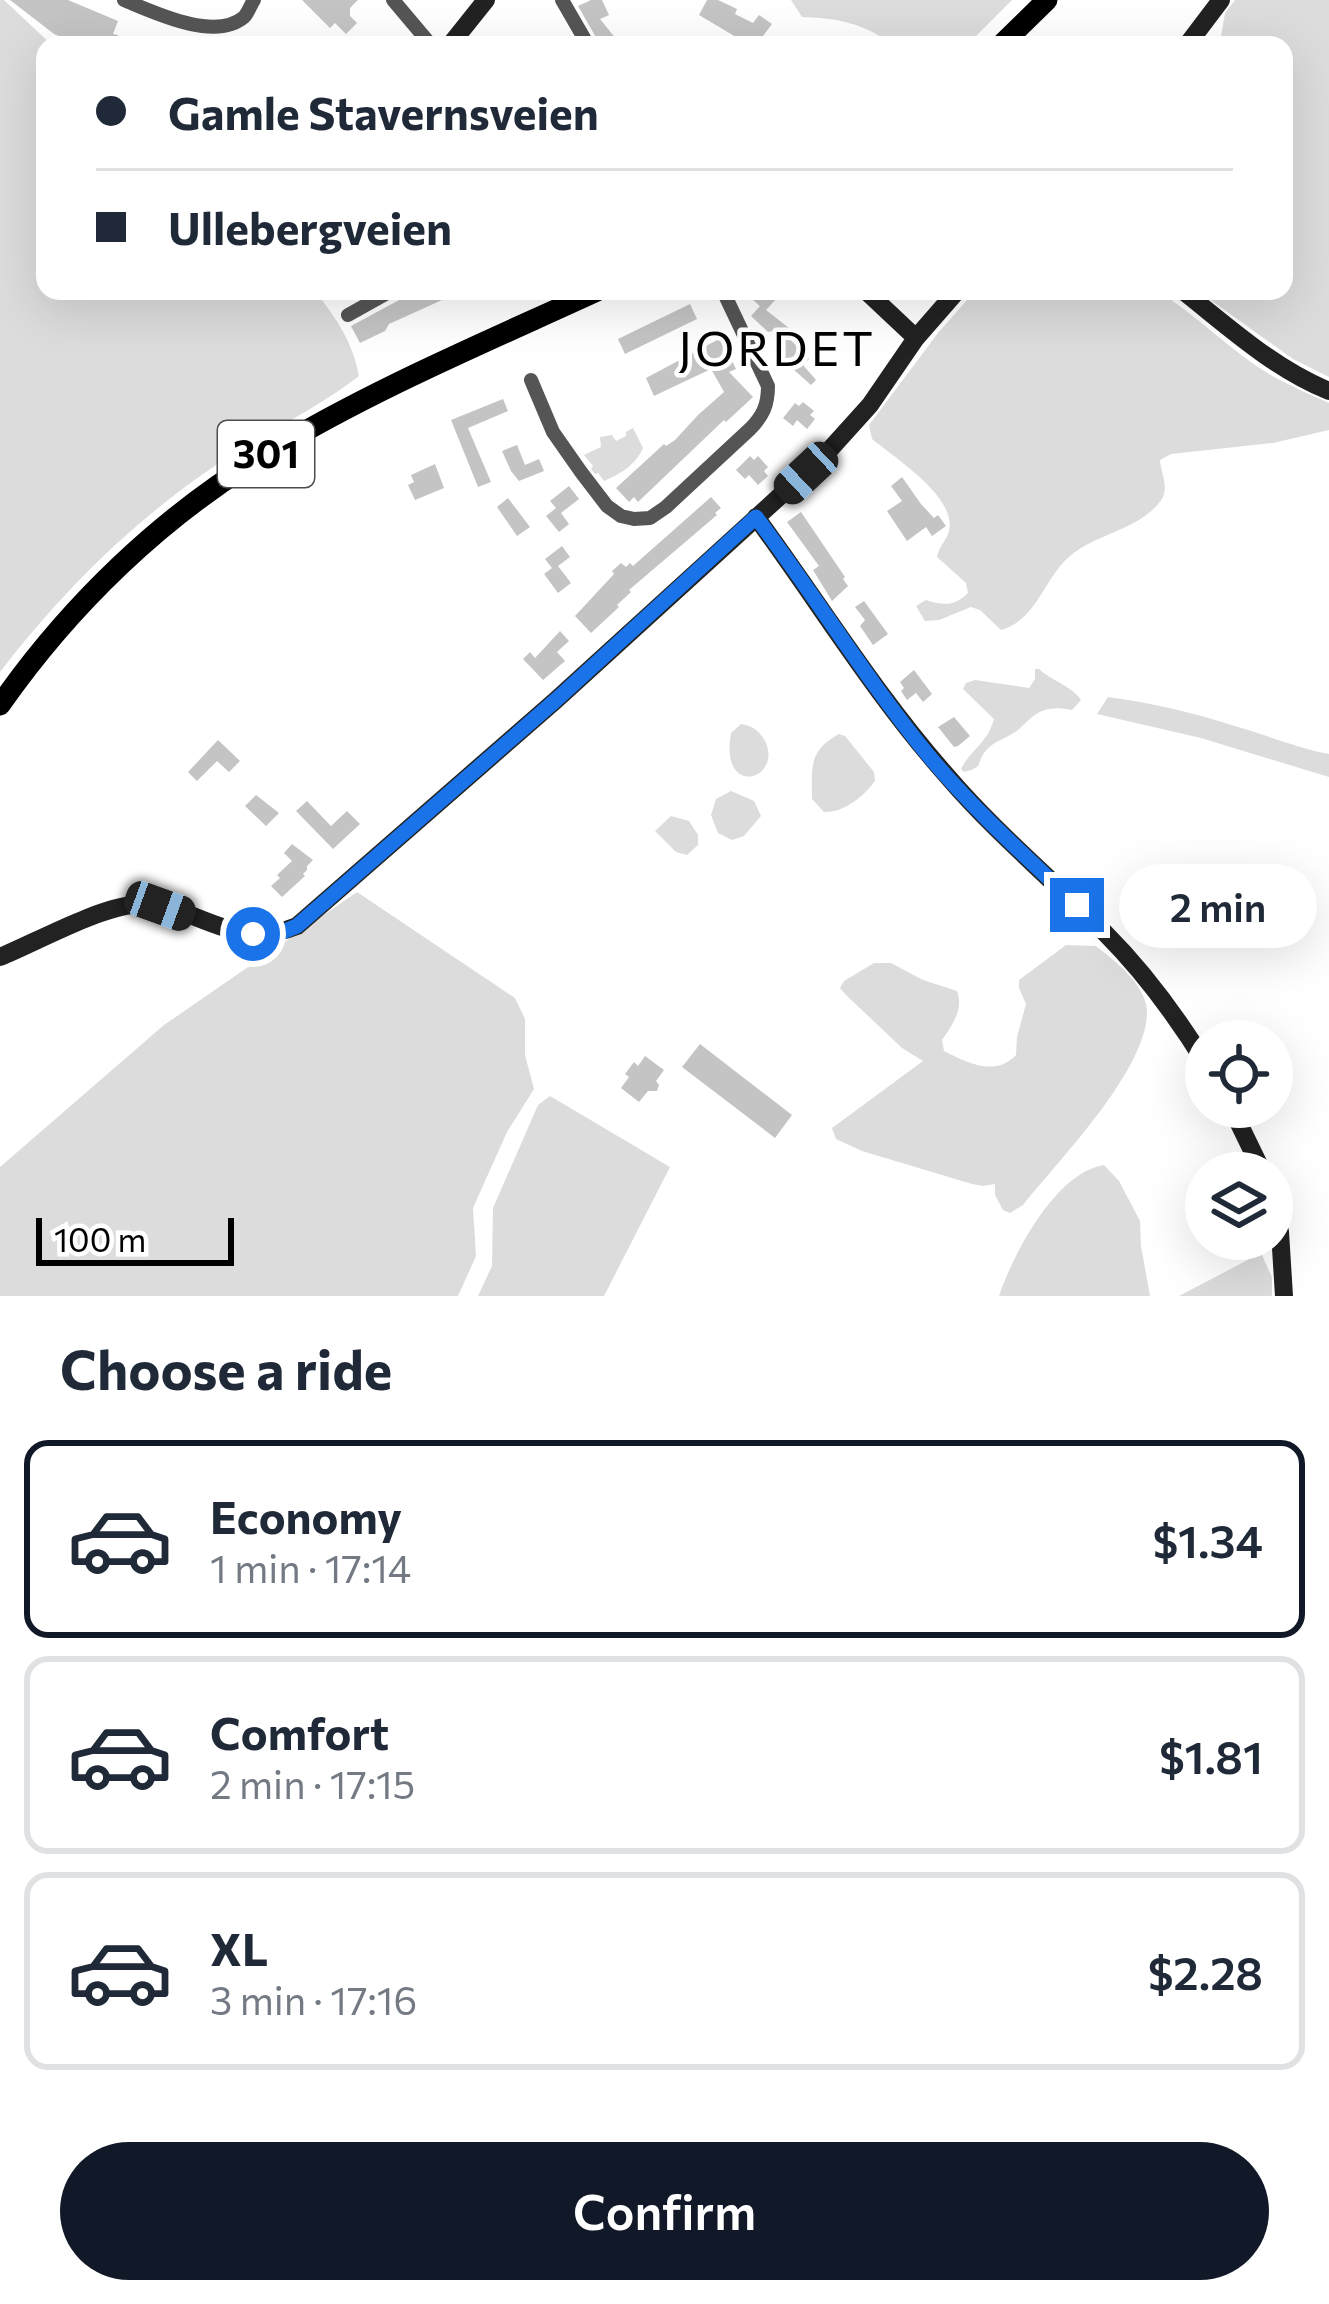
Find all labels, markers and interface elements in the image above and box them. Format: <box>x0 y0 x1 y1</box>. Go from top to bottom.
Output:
text: Gamle Stavernsveien <box>168 84 599 139</box>
text: Ullebergveien <box>168 199 452 254</box>
district label: JORDET <box>678 317 876 376</box>
road number: 301 <box>218 421 314 487</box>
car <box>767 435 845 511</box>
callout: 2 min <box>1119 863 1317 947</box>
car <box>120 877 200 935</box>
route end <box>1050 878 1104 932</box>
text: 2 min <box>1170 882 1266 930</box>
route start <box>226 907 280 961</box>
map controls <box>1185 1020 1293 1260</box>
button: locate <box>1185 1020 1293 1128</box>
button: layers <box>1185 1152 1293 1260</box>
scale bar <box>36 1212 234 1265</box>
text: 100 m <box>54 1218 146 1259</box>
text: Choose a ride <box>60 1335 392 1401</box>
icon: car <box>66 1485 174 1593</box>
text: Economy <box>210 1488 402 1543</box>
text: $1.34 <box>1152 1512 1263 1567</box>
text: 1 min · 17:14 <box>210 1543 411 1591</box>
icon: car <box>66 1701 174 1809</box>
text: Comfort <box>210 1704 389 1759</box>
text: $1.81 <box>1159 1728 1263 1783</box>
text: 2 min · 17:15 <box>210 1759 415 1807</box>
icon: car <box>66 1917 174 2025</box>
text: XL <box>210 1920 268 1975</box>
text: $2.28 <box>1148 1944 1263 1999</box>
text: 3 min · 17:16 <box>210 1975 417 2023</box>
button: Confirm <box>60 2142 1269 2280</box>

